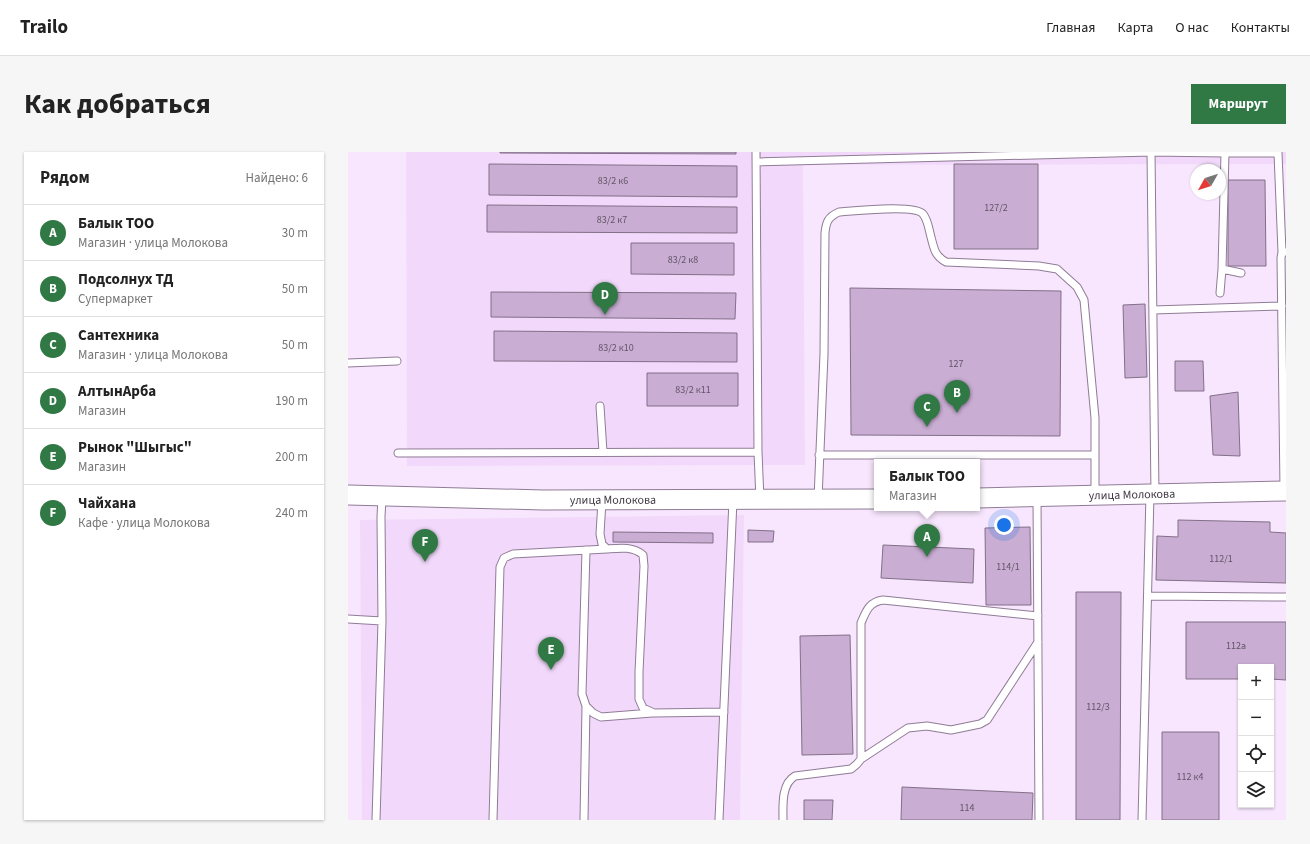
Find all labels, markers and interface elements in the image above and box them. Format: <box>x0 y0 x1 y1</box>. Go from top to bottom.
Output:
text: Trailo <box>20 14 68 41</box>
text: Главная <box>1046 18 1095 38</box>
text: Карта <box>1117 18 1153 38</box>
text: О нас <box>1175 18 1209 38</box>
text: Контакты <box>1231 18 1290 38</box>
text: Как добраться <box>24 84 211 124</box>
button: Маршрут <box>1191 84 1286 124</box>
north arrow <box>1190 164 1226 200</box>
text: Рядом <box>40 166 90 190</box>
text: Найдено: 6 <box>246 169 308 187</box>
house number: 83/2 к6 <box>598 174 628 188</box>
house number: 127/2 <box>984 201 1008 215</box>
text: Балык ТОО <box>78 213 154 234</box>
house number: 83/2 к7 <box>597 213 627 227</box>
text: A <box>49 224 57 242</box>
text: 30 m <box>282 224 308 242</box>
text: Магазин · улица Молокова <box>78 234 228 252</box>
house number: 83/2 к8 <box>668 253 698 267</box>
text: Подсолнух ТД <box>78 269 173 290</box>
text: B <box>49 280 57 298</box>
text: 50 m <box>282 280 308 298</box>
pin: D <box>592 282 618 315</box>
text: Супермаркет <box>78 290 153 308</box>
text: Сантехника <box>78 325 159 346</box>
text: C <box>49 336 57 354</box>
text: 50 m <box>282 336 308 354</box>
house number: 83/2 к10 <box>598 341 634 355</box>
text: Магазин · улица Молокова <box>78 346 228 364</box>
house number: 127 <box>949 357 963 371</box>
pin: B <box>944 380 970 413</box>
text: АлтынАрба <box>78 381 156 402</box>
house number: 83/2 к11 <box>675 383 711 397</box>
text: D <box>49 392 57 410</box>
text: 190 m <box>275 392 308 410</box>
pin: C <box>914 394 940 427</box>
text: Магазин <box>78 402 126 420</box>
text: Рынок "Шыгыс" <box>78 437 192 458</box>
text: E <box>49 448 57 466</box>
text: 200 m <box>275 448 308 466</box>
text: Магазин <box>78 458 126 476</box>
popup <box>874 459 980 511</box>
text: Балык ТОО <box>889 466 965 487</box>
street label: улица Молокова <box>1089 486 1175 504</box>
text: Магазин <box>889 487 937 505</box>
street label: улица Молокова <box>570 492 656 509</box>
text: Чайхана <box>78 493 136 514</box>
text: F <box>50 504 56 522</box>
text: 240 m <box>275 504 308 522</box>
text: Кафе · улица Молокова <box>78 514 210 532</box>
your location <box>994 515 1014 535</box>
pin: A <box>914 524 940 557</box>
pin: F <box>412 529 438 562</box>
house number: 112/1 <box>1209 552 1233 566</box>
house number: 114/1 <box>996 560 1020 574</box>
pin: E <box>538 637 564 670</box>
house number: 112а <box>1226 639 1246 653</box>
map controls <box>1238 664 1274 808</box>
button: + <box>1238 664 1274 700</box>
house number: 112/3 <box>1086 700 1110 714</box>
button: − <box>1238 700 1274 736</box>
button: locate <box>1238 736 1274 772</box>
house number: 112 к4 <box>1177 770 1203 784</box>
button: layers <box>1238 772 1274 808</box>
house number: 114 <box>960 801 974 815</box>

